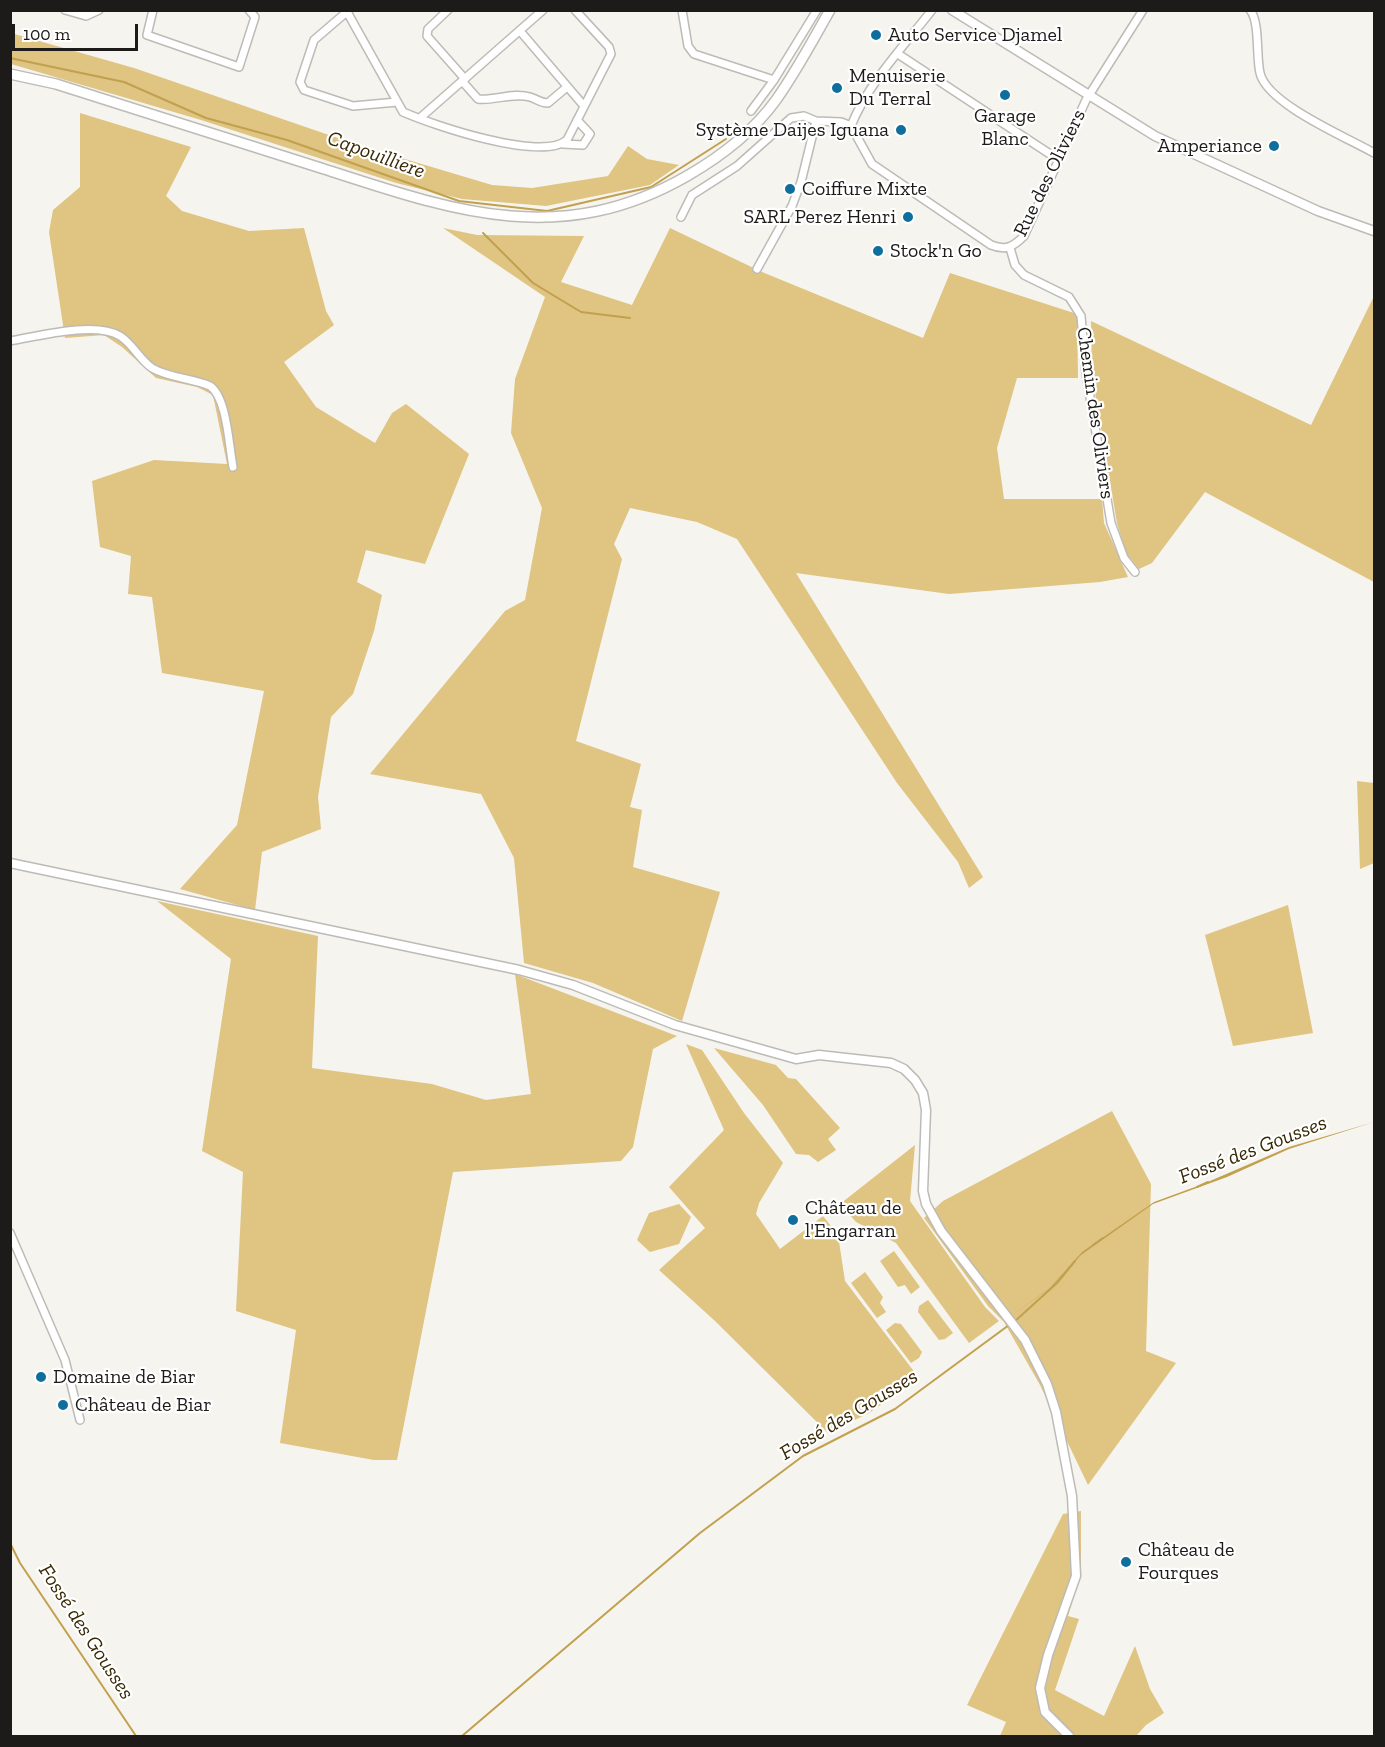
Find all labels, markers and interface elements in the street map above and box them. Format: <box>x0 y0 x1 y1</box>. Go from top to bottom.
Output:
scale bar <box>15 12 141 50</box>
text: 100 m <box>23 23 70 45</box>
place label: Auto Service Djamel <box>888 23 1062 47</box>
marker: Auto Service Djamel <box>869 28 883 42</box>
place label: Menuiserie Du Terral <box>849 64 945 111</box>
marker: Menuiserie Du Terral <box>830 81 844 95</box>
marker: Garage Blanc <box>998 88 1012 102</box>
place label: Garage Blanc <box>974 104 1036 151</box>
street label: Rue des Oliviers <box>1009 105 1091 241</box>
place label: Système Daijes Iguana <box>696 118 889 142</box>
marker: Système Daijes Iguana <box>894 123 908 137</box>
water label: Capouilliere <box>324 126 428 184</box>
place label: Amperiance <box>1158 134 1262 158</box>
marker: Amperiance <box>1267 139 1281 153</box>
place label: Coiffure Mixte <box>802 177 927 201</box>
marker: Coiffure Mixte <box>783 182 797 196</box>
place label: SARL Perez Henri <box>743 205 896 229</box>
marker: SARL Perez Henri <box>901 210 915 224</box>
place label: Stock'n Go <box>890 239 982 263</box>
marker: Stock'n Go <box>871 244 885 258</box>
street label: Chemin des Oliviers <box>1071 325 1119 501</box>
water label: Fossé des Gousses <box>1175 1110 1331 1190</box>
place label: Château de l'Engarran <box>805 1196 901 1243</box>
marker: Château de l'Engarran <box>786 1213 800 1227</box>
water label: Fossé des Gousses <box>775 1364 923 1466</box>
place label: Domaine de Biar <box>53 1365 196 1389</box>
marker: Domaine de Biar <box>34 1370 48 1384</box>
place label: Château de Biar <box>75 1393 212 1417</box>
marker: Château de Biar <box>56 1398 70 1412</box>
place label: Château de Fourques <box>1138 1538 1234 1585</box>
marker: Château de Fourques <box>1119 1555 1133 1569</box>
water label: Fossé des Gousses <box>33 1560 139 1704</box>

